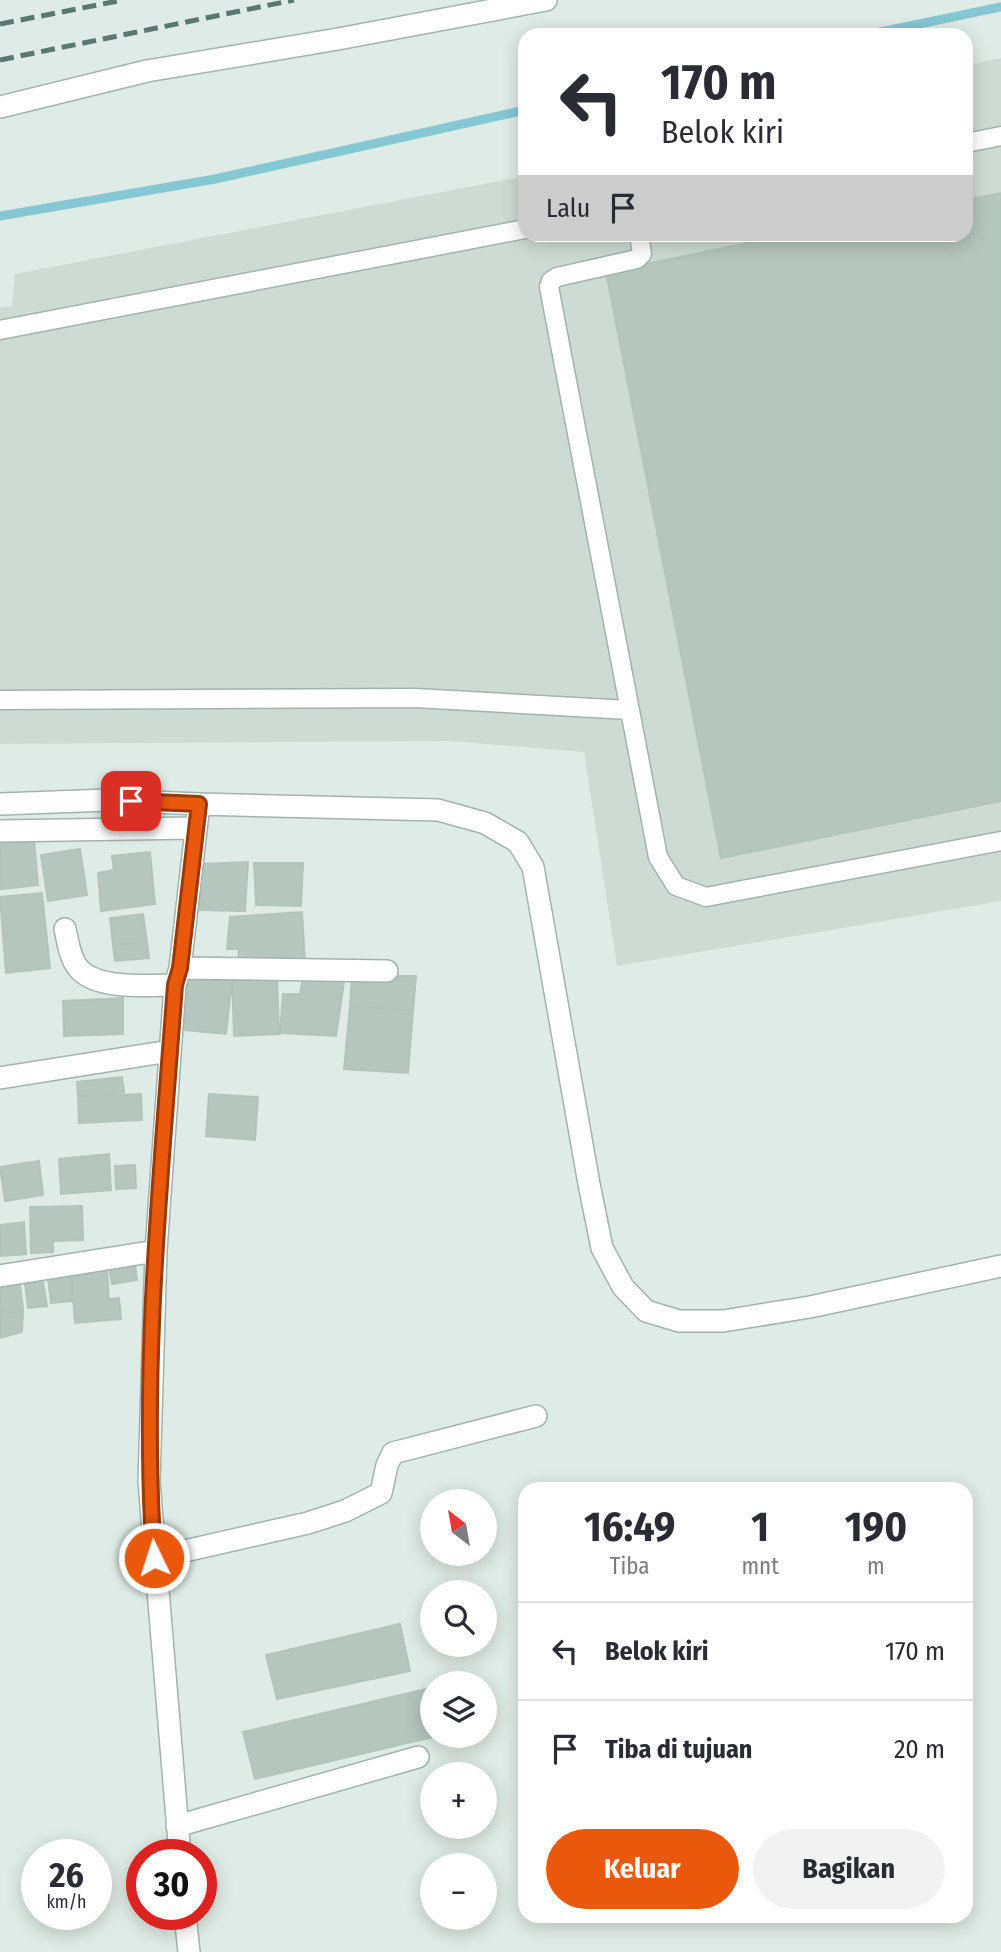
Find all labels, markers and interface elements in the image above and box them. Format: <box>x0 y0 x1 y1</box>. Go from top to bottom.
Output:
text: 170 m <box>661 53 777 112</box>
icon: left <box>546 56 637 147</box>
text: Belok kiri <box>661 113 784 151</box>
icon: arrive <box>604 189 642 227</box>
text: Lalu <box>546 193 590 224</box>
pin <box>101 771 161 831</box>
icon: arrive <box>112 782 150 820</box>
north arrow <box>420 1489 497 1566</box>
map controls <box>420 1489 497 1930</box>
text: 16:49 <box>584 1502 676 1552</box>
text: 1 <box>751 1502 769 1552</box>
text: 190 <box>845 1502 907 1552</box>
position arrow <box>117 1521 191 1595</box>
text: Tiba <box>610 1552 650 1580</box>
text: mnt <box>741 1552 779 1580</box>
text: m <box>867 1552 885 1580</box>
button: search <box>420 1580 497 1657</box>
icon: left <box>546 1632 584 1670</box>
text: Belok kiri <box>605 1636 708 1667</box>
text: 170 m <box>885 1636 945 1667</box>
button: layers <box>420 1671 497 1748</box>
icon: arrive <box>546 1730 584 1768</box>
text: Tiba di tujuan <box>605 1734 752 1765</box>
text: 20 m <box>894 1734 945 1765</box>
button: + <box>420 1762 497 1839</box>
button: Keluar <box>546 1829 739 1909</box>
button: Bagikan <box>753 1829 945 1909</box>
speed limit sign: 30 <box>126 1839 217 1930</box>
button: − <box>420 1853 497 1930</box>
text: 26 <box>49 1854 84 1896</box>
text: km/h <box>46 1891 87 1913</box>

